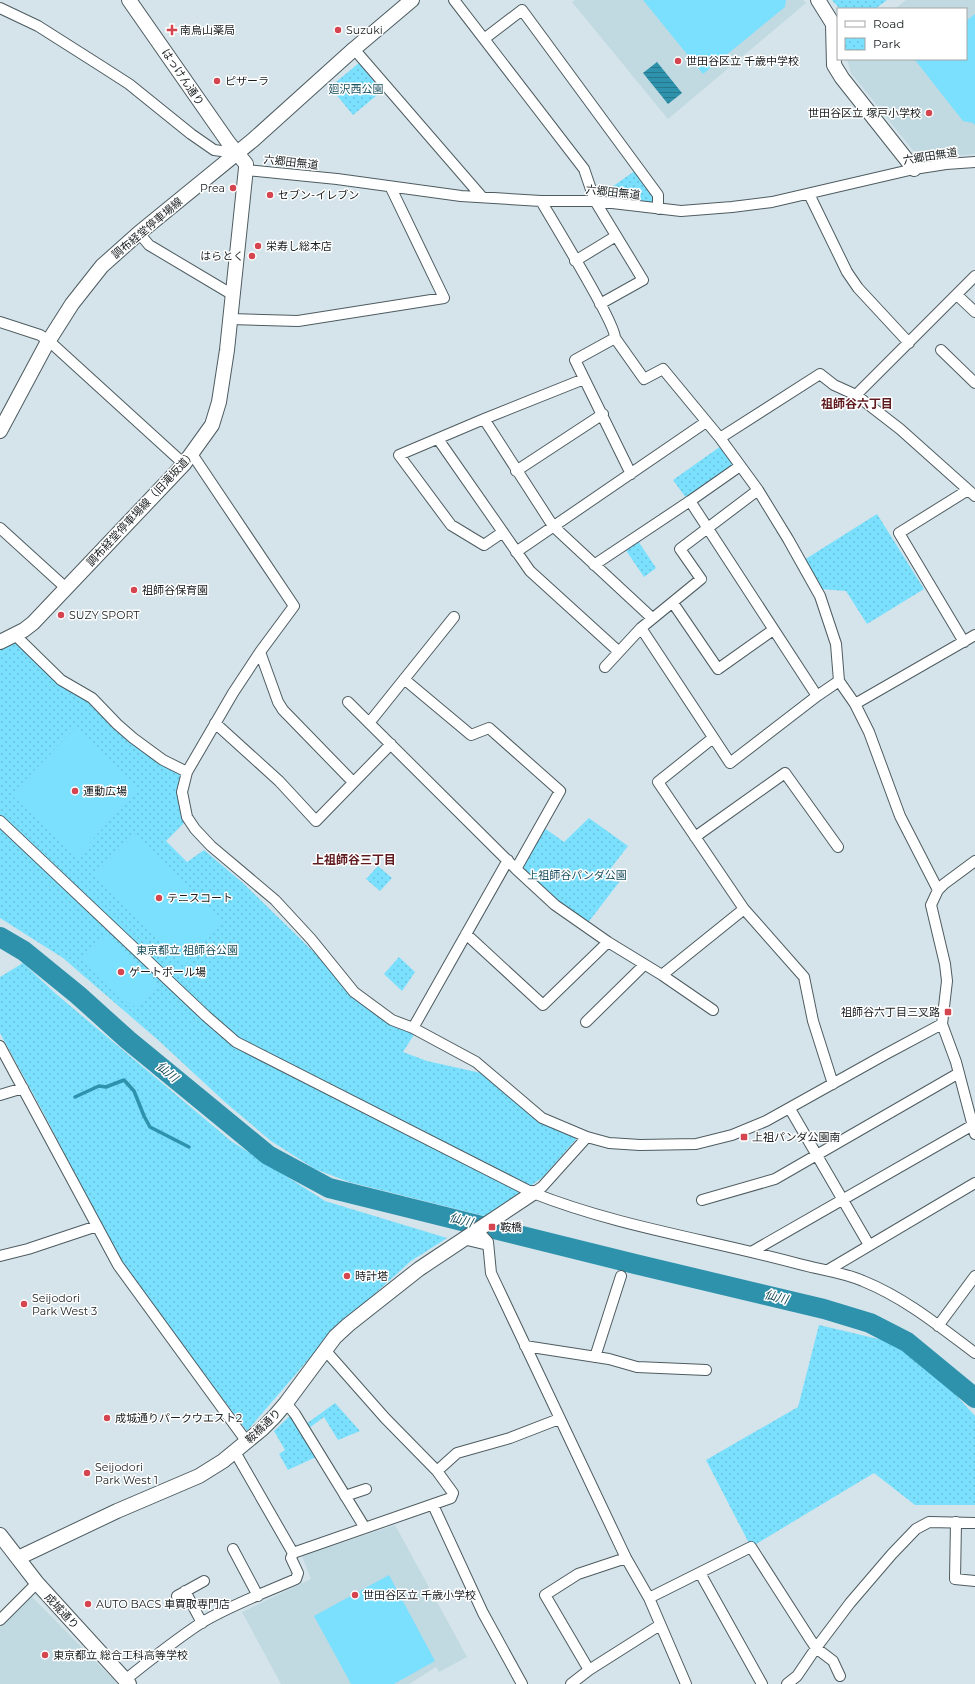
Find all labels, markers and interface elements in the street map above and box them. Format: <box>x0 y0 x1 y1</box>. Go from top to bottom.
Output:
legend <box>837 8 967 60</box>
text: Road <box>873 16 904 31</box>
place label: 南烏山薬局 <box>180 23 235 37</box>
place label: Suzuki <box>346 23 383 37</box>
marker: 南烏山薬局 <box>167 25 177 35</box>
marker: Suzuki <box>333 25 343 35</box>
text: Park <box>873 36 901 51</box>
street label: はっけん通り <box>159 46 207 108</box>
place label: 世田谷区立 千歳中学校 <box>686 54 799 68</box>
marker: 世田谷区立 千歳中学校 <box>673 56 683 66</box>
place label: ピザーラ <box>225 74 269 88</box>
marker: ピザーラ <box>212 76 222 86</box>
park label: 廻沢西公園 <box>329 82 384 96</box>
place label: 世田谷区立 塚戸小学校 <box>808 106 921 120</box>
marker: 世田谷区立 塚戸小学校 <box>924 108 934 118</box>
street label: 六郷田無道 <box>902 145 958 167</box>
street label: 六郷田無道 <box>263 152 319 172</box>
place label: Prea <box>200 181 225 195</box>
street label: 六郷田無道 <box>585 182 641 202</box>
marker: Prea <box>228 183 238 193</box>
place label: セブン-イレブン <box>278 188 359 202</box>
marker: セブン-イレブン <box>265 190 275 200</box>
street label: 調布経堂停車場線 <box>109 194 185 262</box>
place label: 栄寿し総本店 <box>266 239 332 253</box>
marker: 栄寿し総本店 <box>253 241 263 251</box>
place label: はらとく <box>200 249 244 263</box>
marker: はらとく <box>247 251 257 261</box>
district label: 祖師谷六丁目 <box>821 396 893 411</box>
street label: 調布経堂停車場線（旧滝坂道） <box>83 447 199 569</box>
place label: 祖師谷保育園 <box>142 583 208 597</box>
marker: 祖師谷保育園 <box>129 585 139 595</box>
place label: SUZY SPORT <box>69 608 140 622</box>
marker: SUZY SPORT <box>56 610 66 620</box>
place label: 運動広場 <box>83 784 127 798</box>
marker: 運動広場 <box>70 786 80 796</box>
district label: 上祖師谷三丁目 <box>312 852 396 867</box>
park label: 上祖師谷パンダ公園 <box>527 868 627 882</box>
place label: テニスコート <box>167 891 233 905</box>
marker: テニスコート <box>154 893 164 903</box>
park label: 東京都立 祖師谷公園 <box>136 943 238 957</box>
place label: ゲートボール場 <box>129 965 206 979</box>
marker: ゲートボール場 <box>116 967 126 977</box>
place label: 祖師谷六丁目三叉路 <box>841 1005 940 1019</box>
marker: 祖師谷六丁目三叉路 <box>943 1007 953 1017</box>
water label: 仙川 <box>153 1058 183 1086</box>
place label: 上祖パンダ公園南 <box>752 1130 841 1144</box>
marker: 上祖パンダ公園南 <box>739 1132 749 1142</box>
water label: 仙川 <box>448 1209 477 1230</box>
place label: 鞍橋 <box>500 1220 522 1234</box>
marker: 鞍橋 <box>487 1222 497 1232</box>
place label: 時計塔 <box>355 1269 388 1283</box>
marker: 時計塔 <box>342 1271 352 1281</box>
water label: 仙川 <box>763 1286 792 1307</box>
place label: Seijodori Park West 3 <box>32 1291 97 1318</box>
marker: Seijodori Park West 3 <box>19 1299 29 1309</box>
street label: 鞍橋通り <box>242 1406 284 1446</box>
place label: 成城通りパークウエスト2 <box>115 1411 242 1425</box>
marker: 成城通りパークウエスト2 <box>102 1413 112 1423</box>
place label: Seijodori Park West 1 <box>95 1460 158 1487</box>
marker: Seijodori Park West 1 <box>82 1468 92 1478</box>
place label: 世田谷区立 千歳小学校 <box>363 1588 476 1602</box>
street label: 成城通り <box>42 1590 82 1632</box>
marker: 世田谷区立 千歳小学校 <box>350 1590 360 1600</box>
place label: AUTO BACS 車買取専門店 <box>96 1597 230 1611</box>
marker: AUTO BACS 車買取専門店 <box>83 1599 93 1609</box>
place label: 東京都立 総合工科高等学校 <box>53 1648 188 1662</box>
marker: 東京都立 総合工科高等学校 <box>40 1650 50 1660</box>

